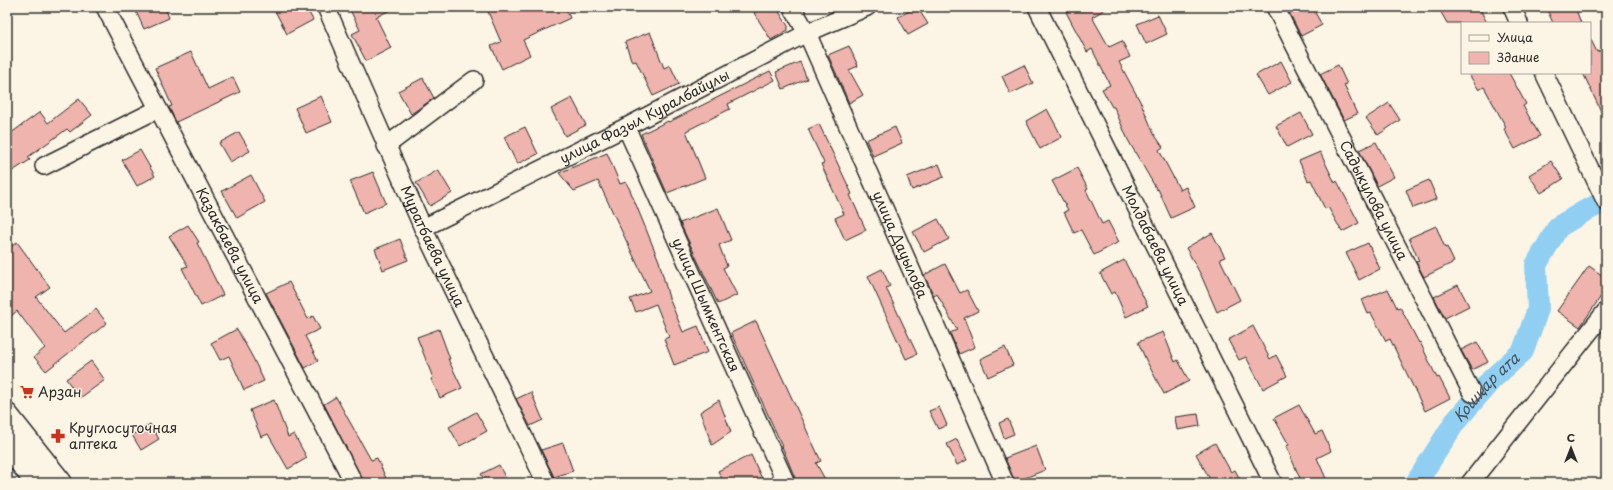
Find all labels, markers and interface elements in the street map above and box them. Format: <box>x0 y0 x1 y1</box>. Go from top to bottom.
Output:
legend <box>1461 22 1591 74</box>
text: Улица <box>1497 28 1533 46</box>
text: Здание <box>1497 48 1539 66</box>
street label: улица Фазыл Куралбайулы <box>556 64 733 168</box>
street label: Садыкулова улица <box>1335 136 1414 264</box>
street label: Молдабаева улица <box>1117 181 1194 309</box>
street label: Муратбаева улица <box>396 182 471 311</box>
street label: Казакбаева улица <box>191 183 269 307</box>
street label: улица Дауылова <box>868 187 933 301</box>
street label: улица Шымкентская <box>667 234 746 375</box>
water label: Қошқар ата <box>1447 346 1524 427</box>
place label: Арзан <box>38 381 81 402</box>
supermarket icon: Арзан <box>19 384 35 400</box>
place label: Круглосуточная аптека <box>69 417 177 454</box>
pharmacy icon: Круглосуточная аптека <box>50 428 66 444</box>
north arrow <box>1551 428 1591 468</box>
text: С <box>1567 429 1575 446</box>

